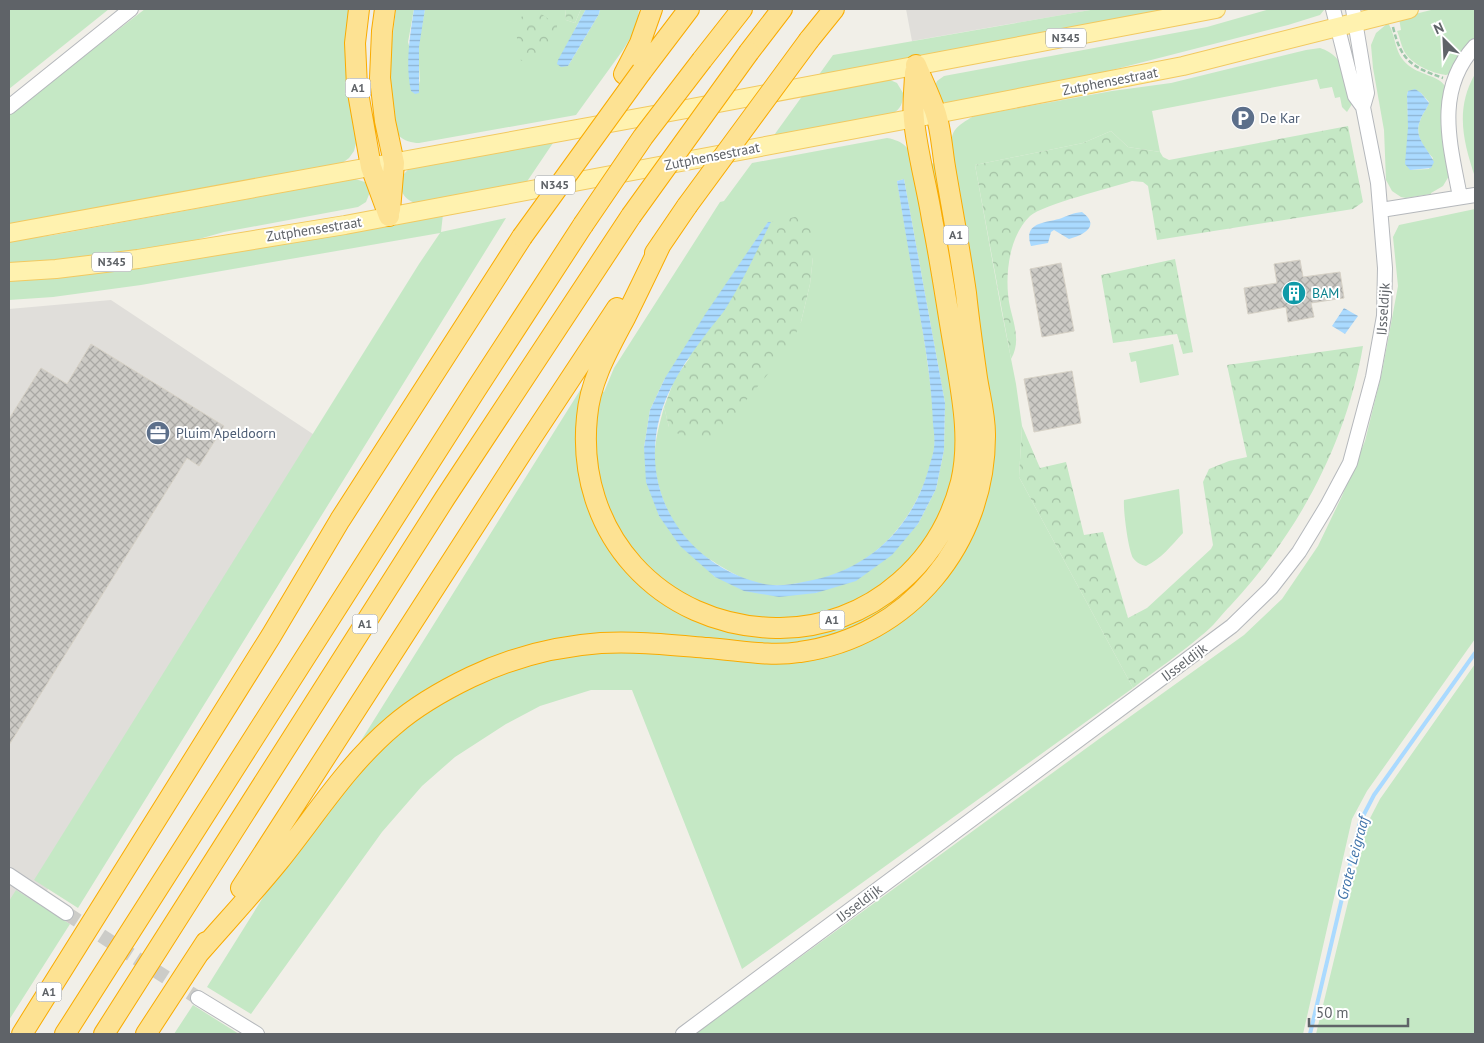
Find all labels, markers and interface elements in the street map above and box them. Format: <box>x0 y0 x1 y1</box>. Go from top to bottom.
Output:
north arrow <box>1419 15 1469 65</box>
text: N <box>1431 18 1447 38</box>
road number: N345 <box>1046 28 1086 48</box>
street label: Zutphensestraat <box>1061 63 1159 99</box>
road number: A1 <box>346 78 370 98</box>
parking icon: De Kar <box>1230 105 1256 131</box>
place label: De Kar <box>1260 109 1300 127</box>
street label: Zutphensestraat <box>663 138 761 174</box>
road number: N345 <box>535 176 575 194</box>
street label: Zutphensestraat <box>265 213 363 245</box>
road number: A1 <box>944 226 968 244</box>
road number: N345 <box>92 252 132 272</box>
building icon: BAM <box>1281 280 1307 306</box>
street label: IJsseldijk <box>1372 282 1394 336</box>
place label: BAM <box>1312 284 1339 302</box>
office icon: Pluim Apeldoorn <box>145 420 171 446</box>
place label: Pluim Apeldoorn <box>176 424 276 442</box>
road number: A1 <box>820 610 844 630</box>
road number: A1 <box>352 614 378 634</box>
street label: IJsseldijk <box>1157 639 1211 685</box>
water label: Grote Leigraaf <box>1332 811 1374 902</box>
street label: IJsseldijk <box>832 880 886 926</box>
road number: A1 <box>36 982 62 1002</box>
scale bar <box>1309 996 1408 1028</box>
text: 50 m <box>1316 1003 1349 1022</box>

